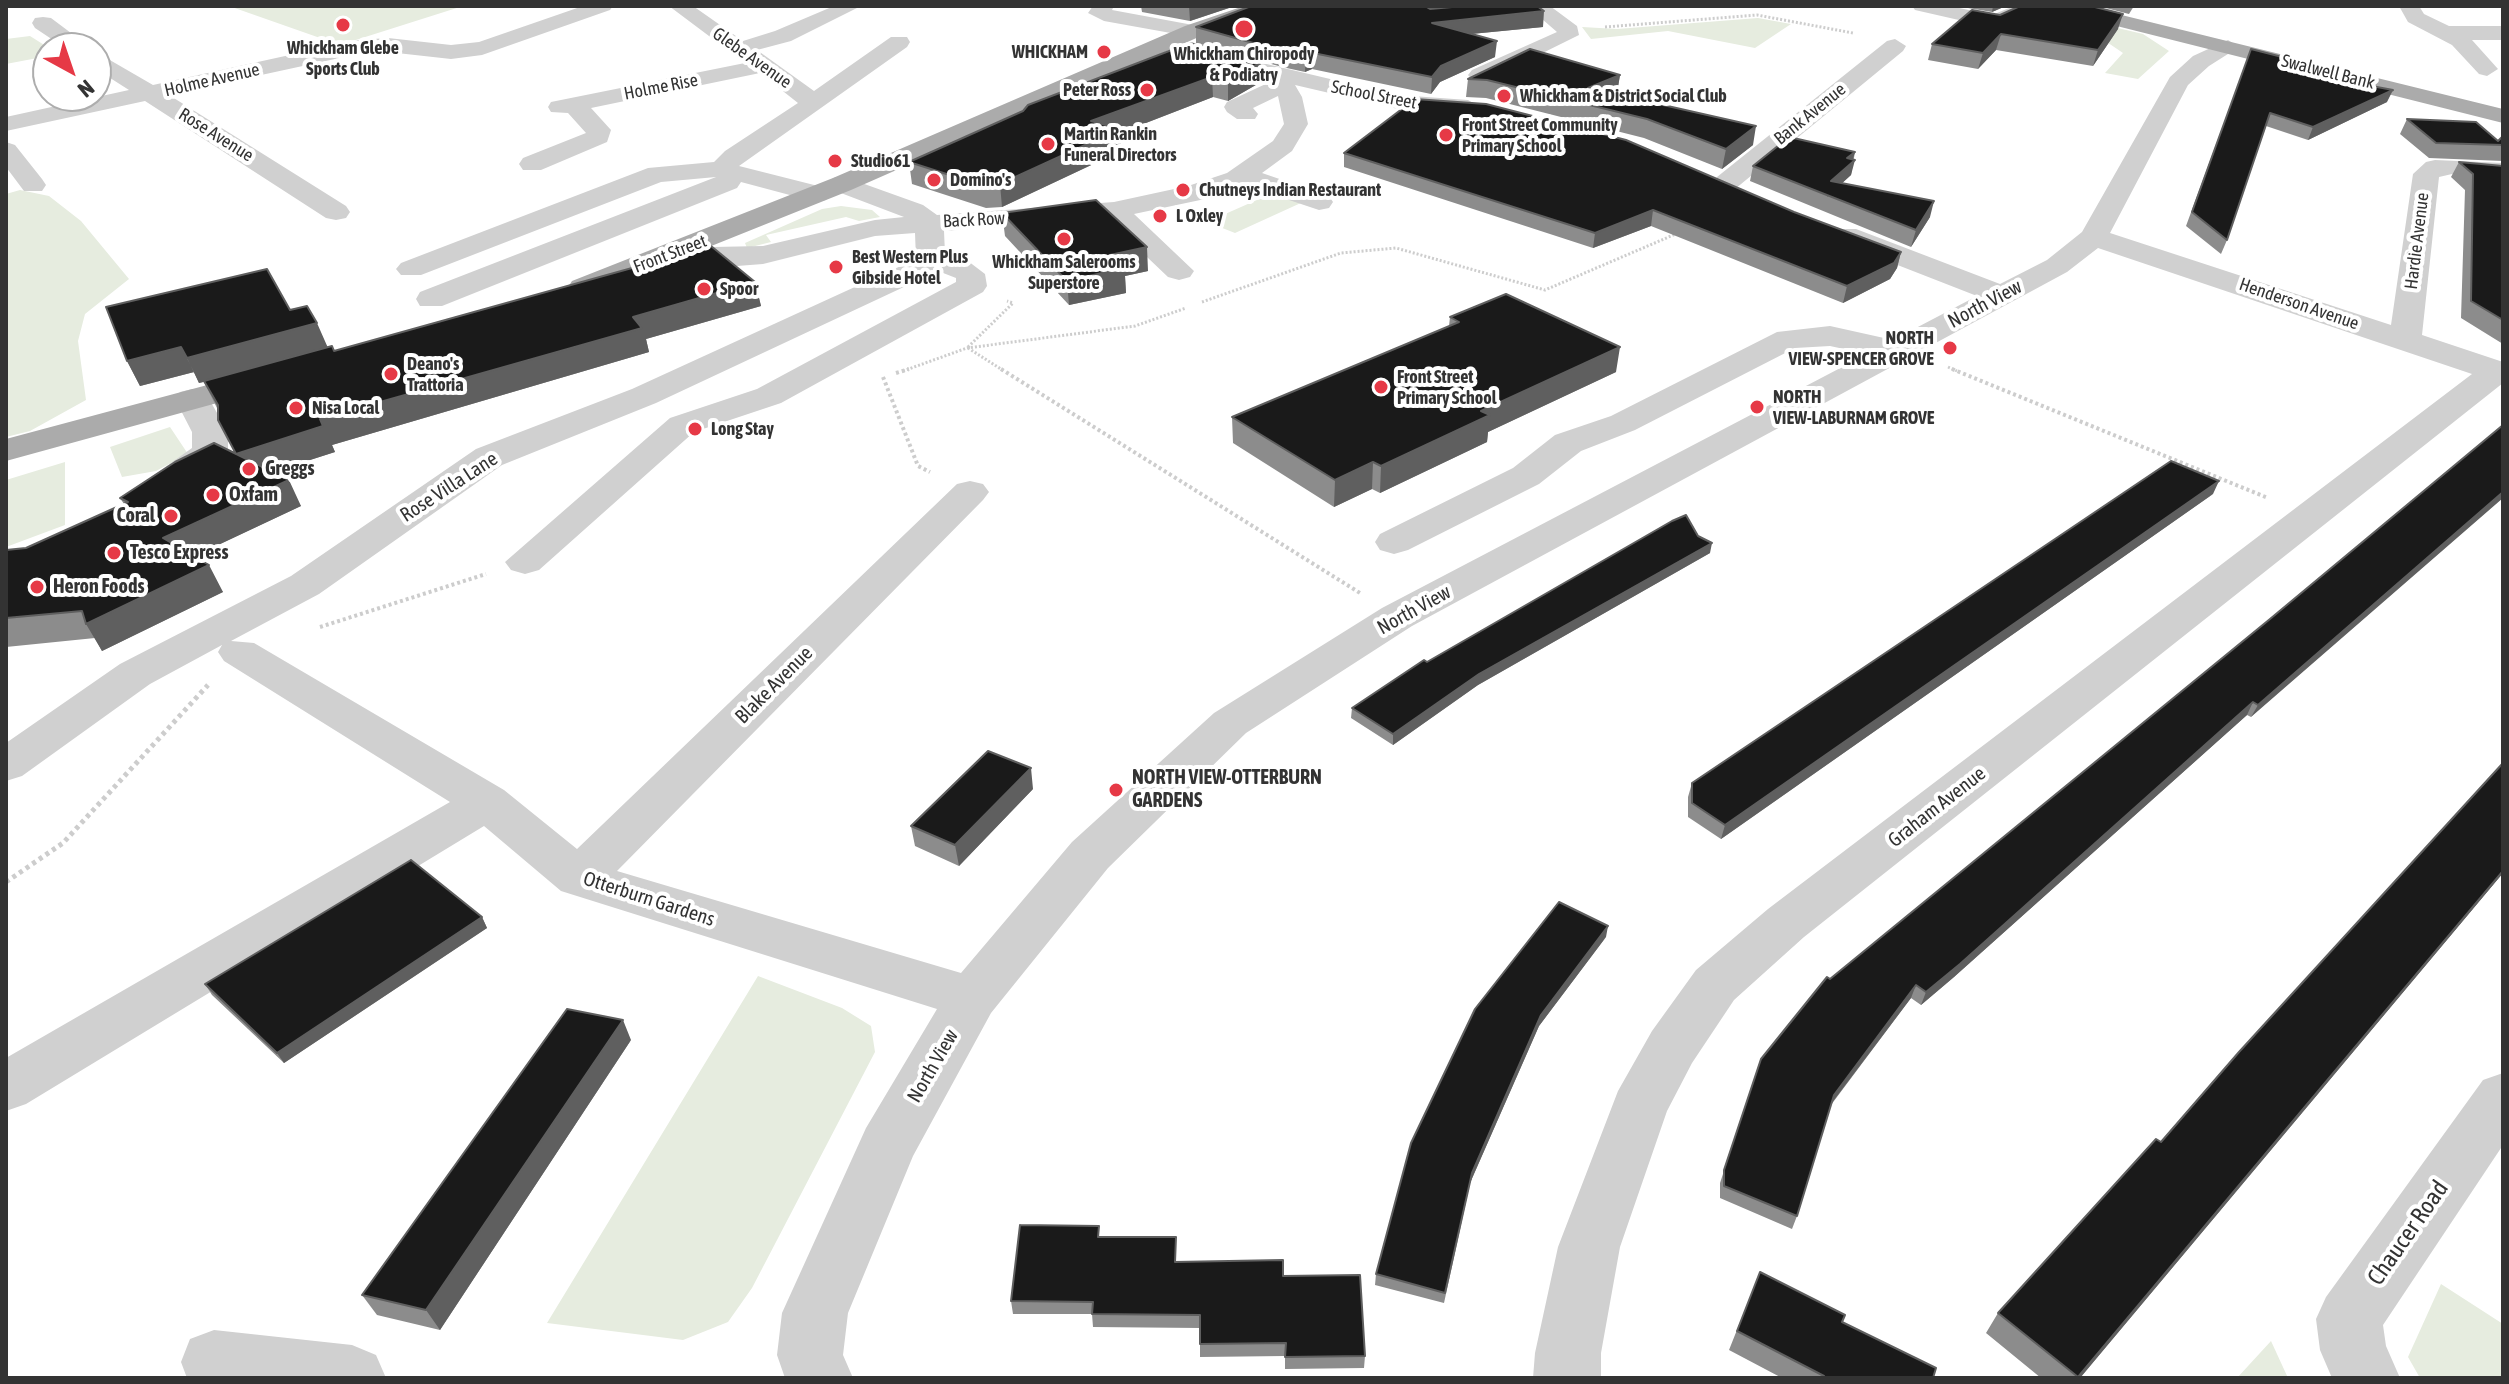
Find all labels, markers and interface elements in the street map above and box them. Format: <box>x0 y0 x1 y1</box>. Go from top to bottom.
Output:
marker: Whickham Glebe Sports Club <box>334 16 352 34</box>
marker: Whickham Chiropody & Podiatry <box>1233 18 1255 40</box>
street label: Glebe Avenue <box>708 23 796 93</box>
north arrow <box>32 32 112 112</box>
place label: Whickham Glebe Sports Club <box>287 37 399 80</box>
place label: WHICKHAM <box>1012 41 1088 63</box>
marker: WHICKHAM <box>1095 43 1113 61</box>
place label: Whickham Chiropody & Podiatry <box>1174 43 1314 86</box>
street label: Swalwell Bank <box>2279 50 2377 94</box>
street label: Holme Avenue <box>162 59 262 101</box>
street label: Holme Rise <box>622 69 700 105</box>
text: N <box>73 75 99 103</box>
street label: School Street <box>1329 76 1419 114</box>
place label: Peter Ross <box>1063 79 1131 101</box>
street label: Bank Avenue <box>1770 79 1850 149</box>
marker: Peter Ross <box>1138 81 1156 99</box>
place label: Whickham & District Social Club <box>1520 85 1727 107</box>
marker: Whickham & District Social Club <box>1495 87 1513 105</box>
street label: Rose Avenue <box>175 104 257 166</box>
place label: Front Street Community Primary School <box>1462 114 1618 156</box>
place label: Martin Rankin Funeral Directors <box>1064 123 1177 166</box>
marker: Front Street Community Primary School <box>1437 126 1455 144</box>
marker: Martin Rankin Funeral Directors <box>1039 135 1057 153</box>
place label: Studio61 <box>851 150 910 172</box>
marker: Studio61 <box>826 152 844 170</box>
place label: Domino's <box>950 169 1011 191</box>
marker: Domino's <box>925 171 943 189</box>
place label: Chutneys Indian Restaurant <box>1199 179 1381 201</box>
marker: Chutneys Indian Restaurant <box>1174 181 1192 199</box>
street label: Hardie Avenue <box>2400 191 2434 291</box>
place label: L Oxley <box>1176 205 1223 227</box>
marker: L Oxley <box>1151 207 1169 225</box>
street label: Back Row <box>942 208 1006 232</box>
street label: Front Street <box>630 230 710 278</box>
marker: Whickham Salerooms Superstore <box>1055 230 1073 248</box>
place label: Best Western Plus Gibside Hotel <box>852 246 968 288</box>
place label: Whickham Salerooms Superstore <box>992 251 1136 294</box>
marker: Best Western Plus Gibside Hotel <box>827 258 845 276</box>
street label: Henderson Avenue <box>2236 273 2362 335</box>
street label: North View <box>1944 275 2026 333</box>
place label: Spoor <box>720 278 758 300</box>
marker: Spoor <box>695 280 713 298</box>
place label: NORTH VIEW-SPENCER GROVE <box>1788 327 1934 370</box>
marker: NORTH VIEW-SPENCER GROVE <box>1941 339 1959 357</box>
place label: Deano's Trattoria <box>407 353 464 396</box>
marker: Deano's Trattoria <box>382 365 400 383</box>
place label: Front Street Primary School <box>1397 366 1496 408</box>
marker: Front Street Primary School <box>1372 378 1390 396</box>
place label: NORTH VIEW-LABURNAM GROVE <box>1773 386 1935 428</box>
place label: Nisa Local <box>312 397 379 419</box>
marker: NORTH VIEW-LABURNAM GROVE <box>1748 398 1766 416</box>
marker: Nisa Local <box>287 399 305 417</box>
place label: Long Stay <box>711 418 774 440</box>
marker: Long Stay <box>686 420 704 438</box>
street label: Rose Villa Lane <box>396 447 502 527</box>
place label: Greggs <box>265 457 314 481</box>
marker: Greggs <box>240 460 258 478</box>
place label: Oxfam <box>229 483 278 507</box>
marker: Oxfam <box>204 486 222 504</box>
place label: Coral <box>117 504 155 528</box>
marker: Coral <box>162 507 180 525</box>
place label: Tesco Express <box>130 541 228 565</box>
marker: Tesco Express <box>105 544 123 562</box>
place label: Heron Foods <box>53 575 144 599</box>
marker: Heron Foods <box>28 578 46 596</box>
street label: North View <box>1373 580 1455 640</box>
street label: Blake Avenue <box>730 641 818 729</box>
street label: Graham Avenue <box>1884 762 1990 852</box>
place label: NORTH VIEW-OTTERBURN GARDENS <box>1132 766 1322 813</box>
marker: NORTH VIEW-OTTERBURN GARDENS <box>1107 781 1125 799</box>
street label: Otterburn Gardens <box>580 866 718 932</box>
street label: North View <box>903 1025 963 1107</box>
street label: Chaucer Road <box>2361 1175 2455 1291</box>

